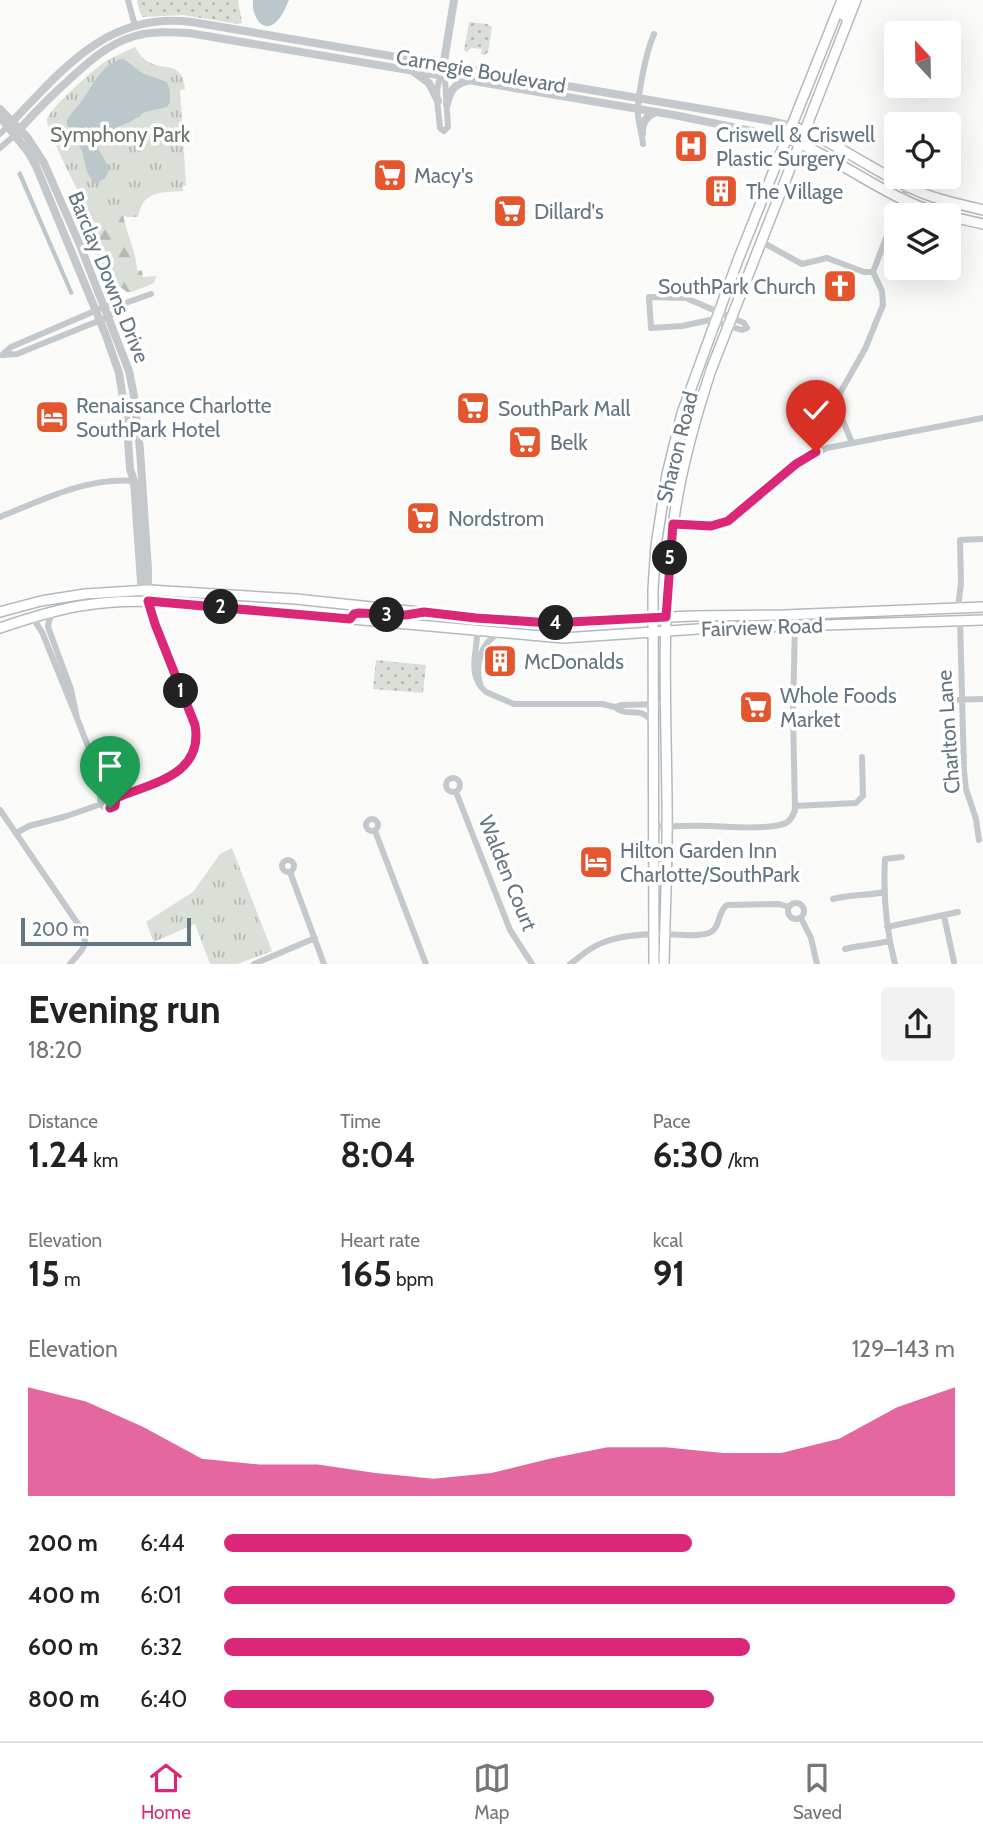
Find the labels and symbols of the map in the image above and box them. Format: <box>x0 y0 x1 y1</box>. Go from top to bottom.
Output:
north arrow <box>884 21 961 98</box>
street label: Carnegie Boulevard <box>394 44 568 98</box>
park label: Symphony Park <box>50 122 191 147</box>
place label: Criswell & Criswell Plastic Surgery <box>716 122 875 171</box>
hospital icon: Criswell & Criswell Plastic Surgery <box>672 127 710 165</box>
supermarket icon: Macy's <box>371 156 409 194</box>
place label: Macy's <box>414 163 474 188</box>
building icon: The Village <box>702 172 740 210</box>
place label: The Village <box>746 179 844 204</box>
street label: Barclay Downs Drive <box>63 188 155 367</box>
supermarket icon: Dillard's <box>491 192 529 230</box>
place label: Dillard's <box>534 199 604 224</box>
church icon: SouthPark Church <box>821 267 859 305</box>
place label: SouthPark Church <box>658 274 816 299</box>
pin <box>786 380 846 452</box>
supermarket icon: SouthPark Mall <box>454 389 492 427</box>
street label: Sharon Road <box>651 389 703 505</box>
place label: Renaissance Charlotte SouthPark Hotel <box>76 393 272 442</box>
place label: SouthPark Mall <box>498 396 630 421</box>
hotel icon: Renaissance Charlotte SouthPark Hotel <box>33 398 71 436</box>
supermarket icon: Belk <box>506 423 544 461</box>
place label: Belk <box>550 430 588 455</box>
supermarket icon: Nordstrom <box>404 499 442 537</box>
place label: Nordstrom <box>448 506 544 531</box>
pin: 5 <box>652 540 688 576</box>
pin: 2 <box>204 590 238 624</box>
pin: 3 <box>370 598 404 632</box>
pin: 4 <box>538 606 574 640</box>
street label: Fairview Road <box>701 612 823 642</box>
building icon: McDonalds <box>481 642 519 680</box>
place label: McDonalds <box>524 649 624 674</box>
street label: Charlton Lane <box>931 669 965 795</box>
pin: 1 <box>164 674 198 708</box>
place label: Whole Foods Market <box>780 683 897 732</box>
supermarket icon: Whole Foods Market <box>737 688 775 726</box>
pin <box>80 736 140 808</box>
street label: Walden Court <box>474 812 542 934</box>
place label: Hilton Garden Inn Charlotte/SouthPark <box>620 838 800 887</box>
hotel icon: Hilton Garden Inn Charlotte/SouthPark <box>577 843 615 881</box>
scale bar <box>21 915 191 947</box>

